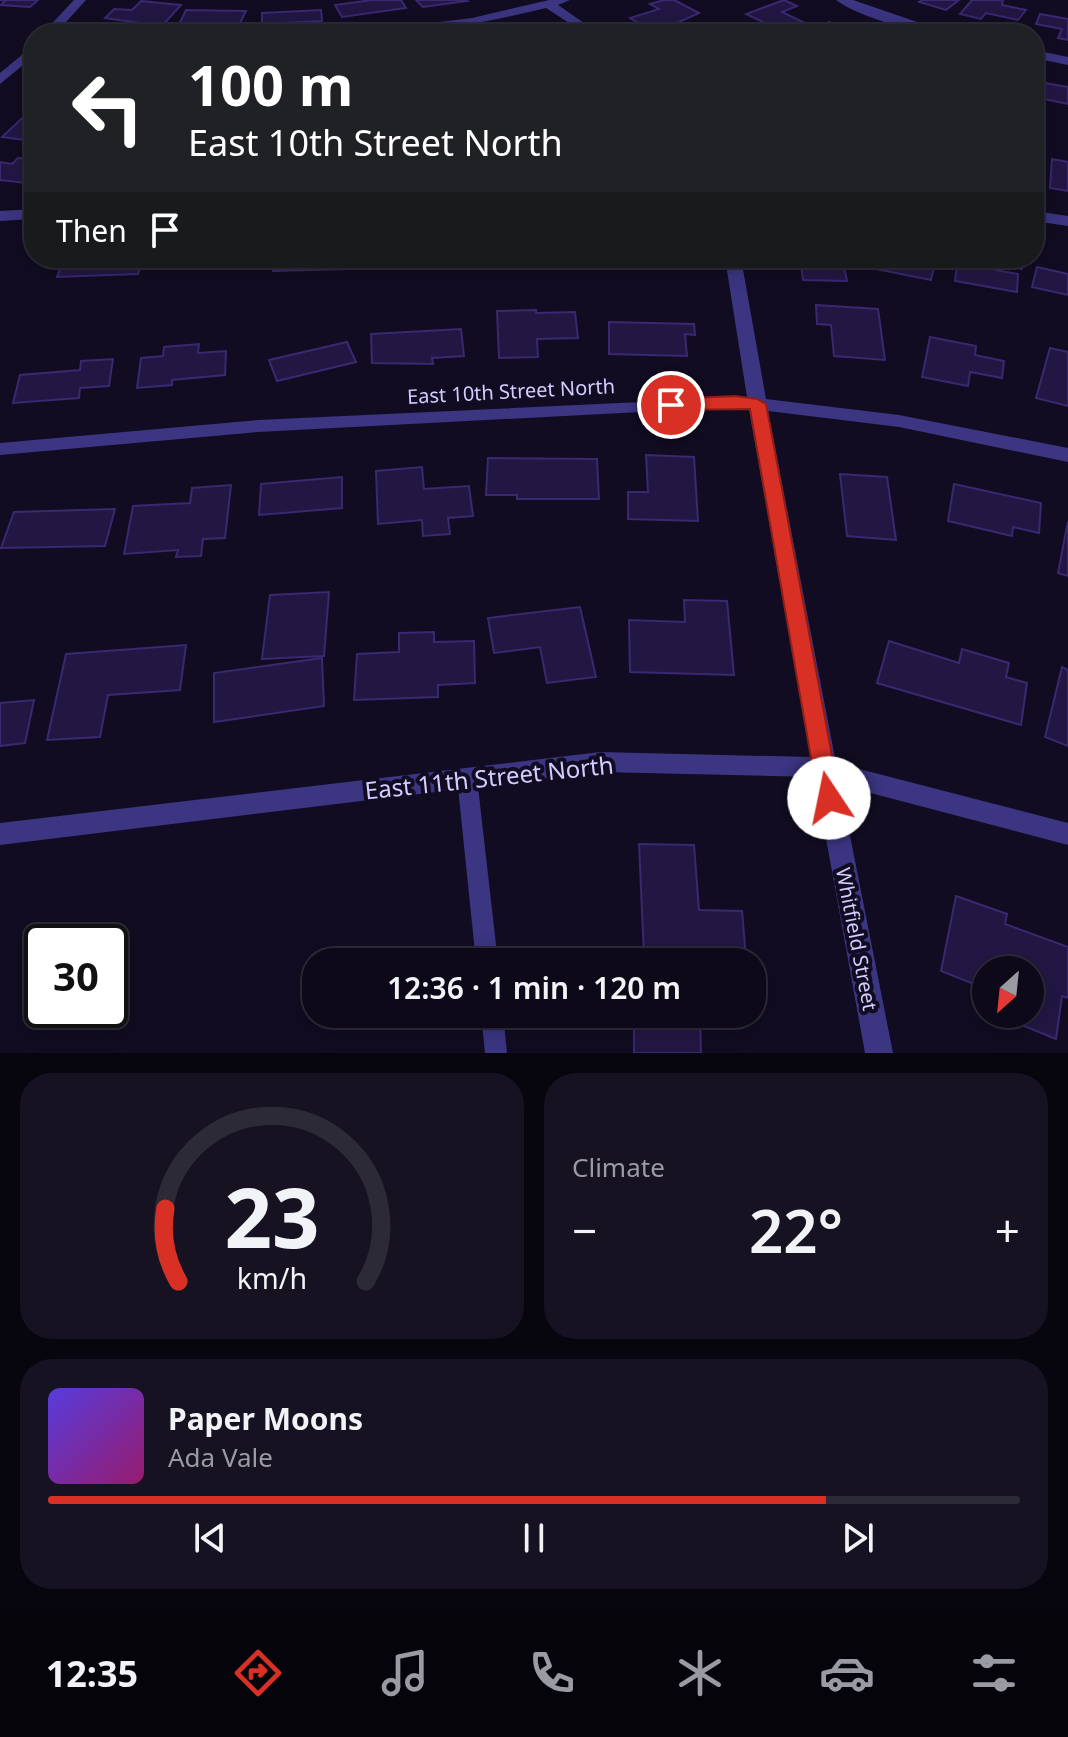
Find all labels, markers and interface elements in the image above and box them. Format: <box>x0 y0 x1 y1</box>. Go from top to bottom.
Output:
text: 100 m <box>188 46 353 122</box>
icon: left <box>56 56 160 160</box>
text: East 10th Street North <box>188 118 563 167</box>
icon: arrive <box>143 208 187 252</box>
text: Then <box>56 210 127 251</box>
pin <box>637 371 705 439</box>
street label: East 10th Street North <box>406 372 616 410</box>
icon: arrive <box>649 383 693 427</box>
street label: East 11th Street North <box>363 748 615 806</box>
position arrow <box>787 756 871 840</box>
street label: Whitfield Street <box>830 865 884 1013</box>
speed limit sign: 30 <box>24 924 128 1028</box>
north arrow <box>972 956 1044 1028</box>
map controls <box>972 956 1044 1028</box>
text: 12:36 · 1 min · 120 m <box>387 967 681 1008</box>
text: Climate <box>572 1149 665 1185</box>
text: 23 <box>224 1159 320 1272</box>
text: 22° <box>749 1189 843 1271</box>
text: − <box>572 1200 597 1260</box>
text: + <box>995 1200 1020 1260</box>
text: km/h <box>237 1258 307 1297</box>
text: Paper Moons <box>168 1398 363 1439</box>
text: Ada Vale <box>168 1439 273 1475</box>
icon: previous <box>188 1516 232 1560</box>
icon: pause <box>512 1516 556 1560</box>
icon: next <box>836 1516 880 1560</box>
icon: directions <box>230 1645 286 1701</box>
icon: music <box>377 1645 433 1701</box>
icon: phone <box>524 1645 580 1701</box>
icon: climate <box>672 1645 728 1701</box>
icon: car <box>819 1645 875 1701</box>
icon: filters <box>966 1645 1022 1701</box>
text: 12:35 <box>46 1649 138 1698</box>

